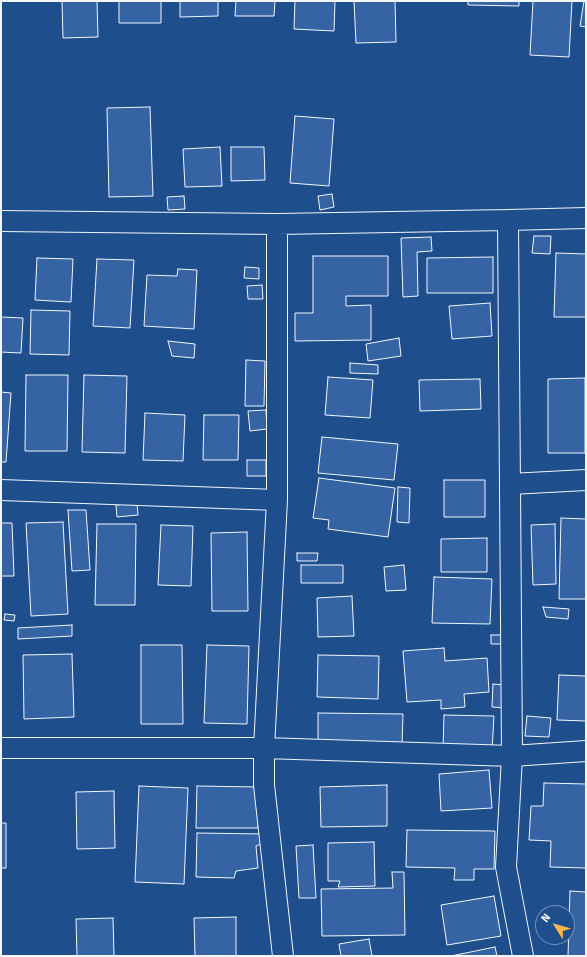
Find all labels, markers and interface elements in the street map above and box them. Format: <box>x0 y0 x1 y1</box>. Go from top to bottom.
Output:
north arrow <box>535 905 575 945</box>
text: N <box>538 911 553 925</box>

